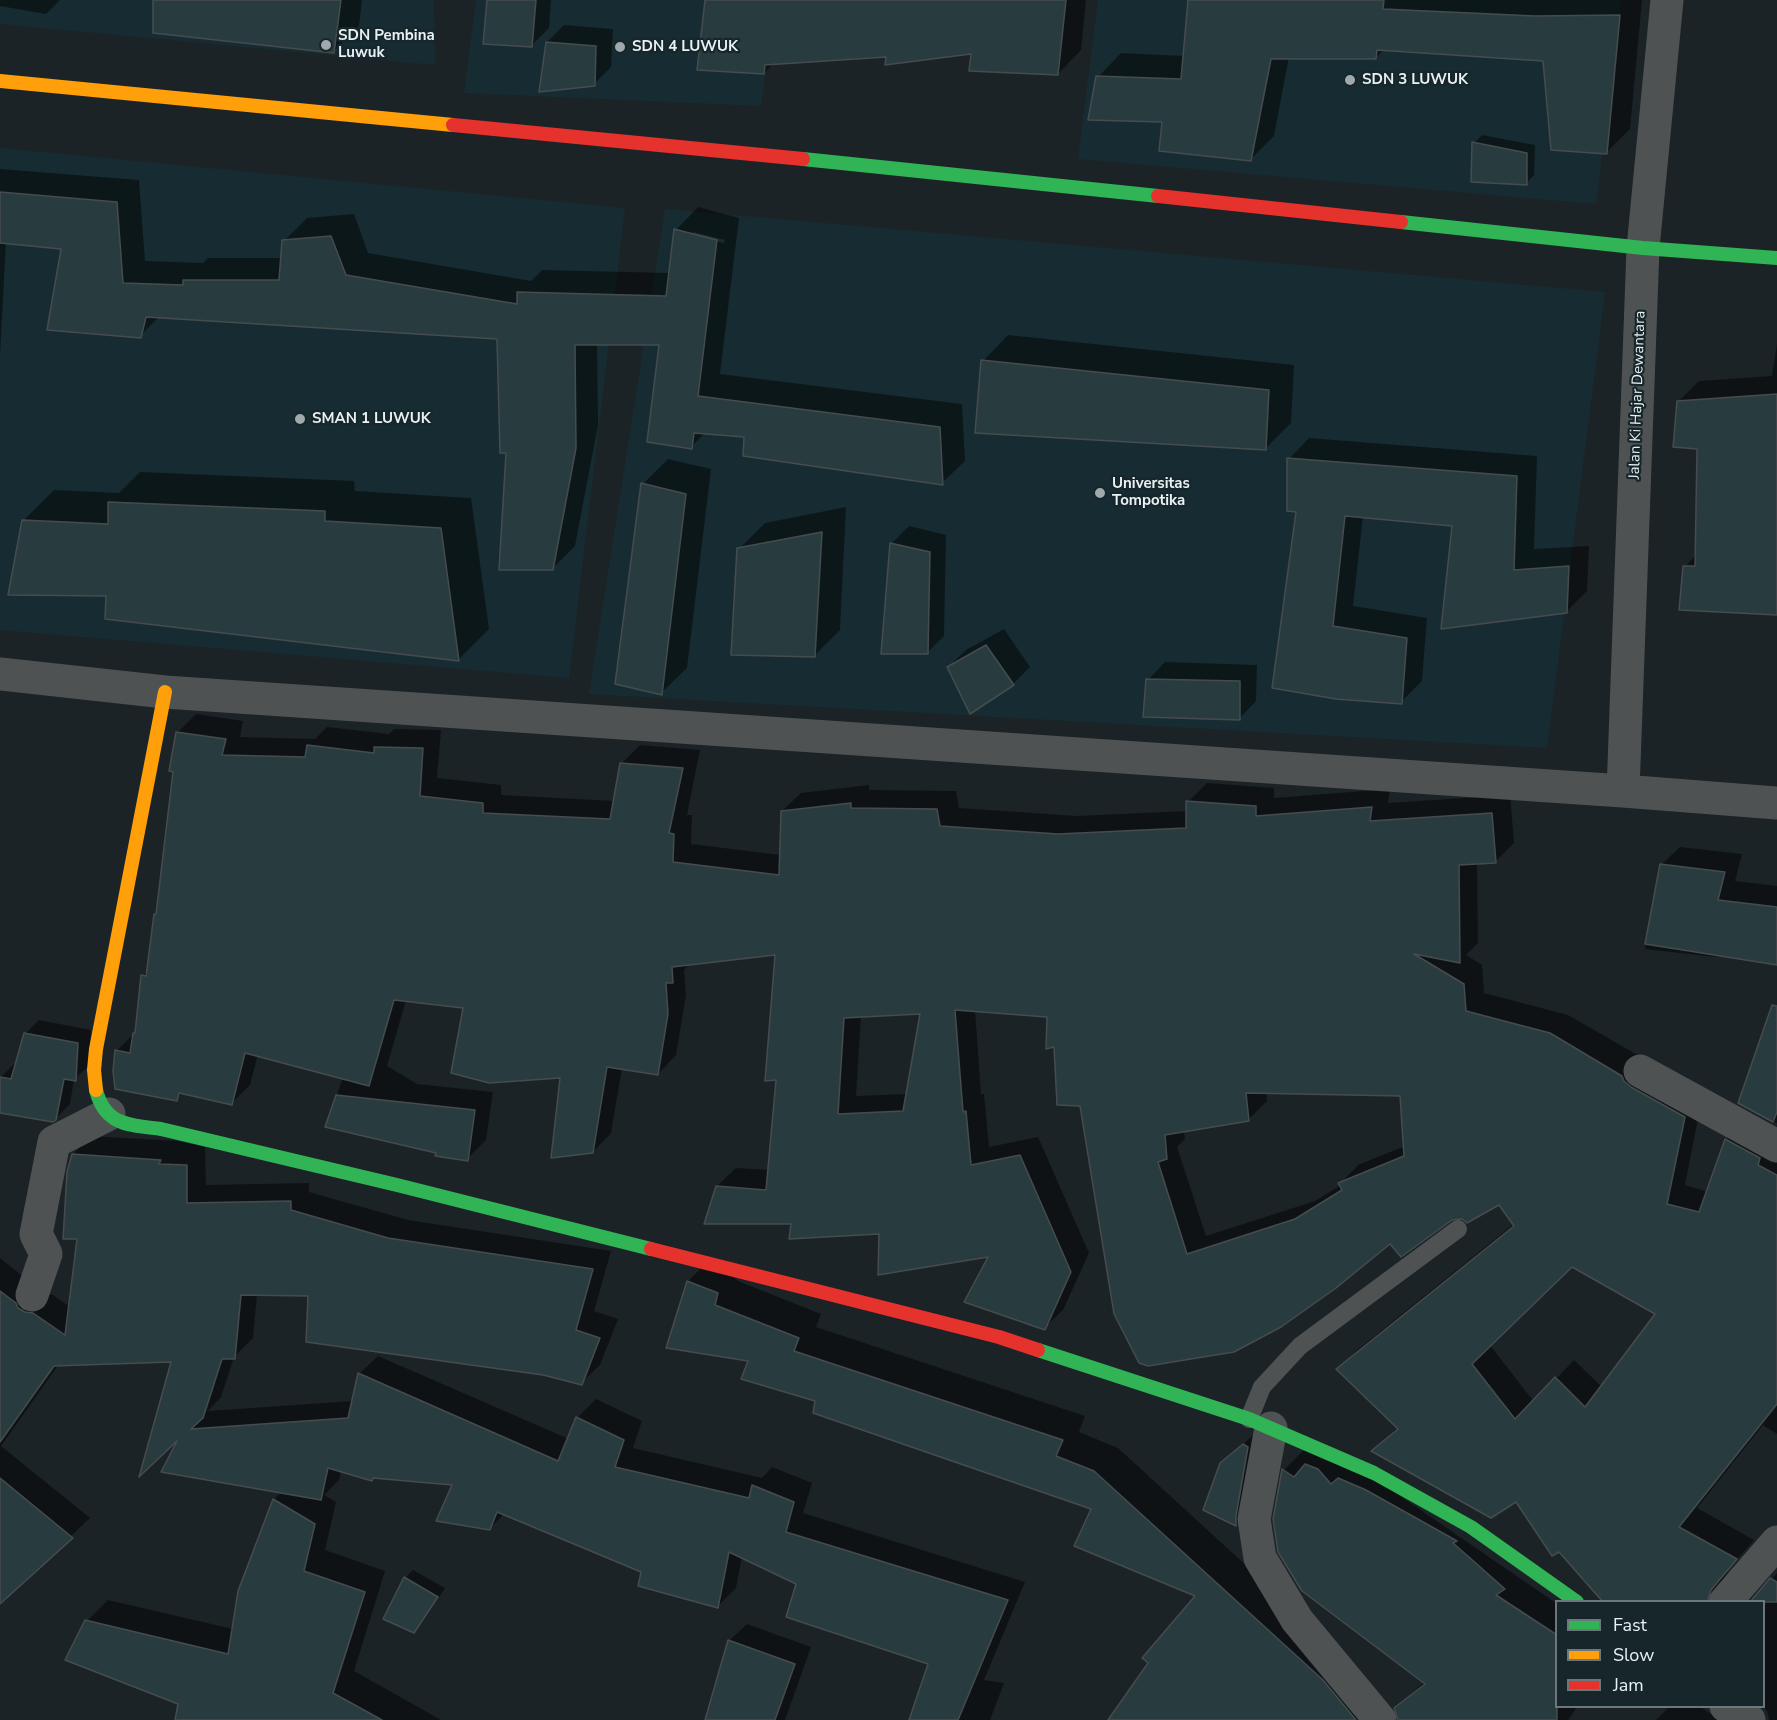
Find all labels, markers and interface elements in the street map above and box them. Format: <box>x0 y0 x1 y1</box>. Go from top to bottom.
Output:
place label: SDN Pembina Luwuk <box>338 27 435 62</box>
marker: SDN Pembina Luwuk <box>319 38 333 52</box>
place label: SDN 4 LUWUK <box>632 38 738 56</box>
marker: SDN 4 LUWUK <box>613 40 627 54</box>
place label: SDN 3 LUWUK <box>1362 71 1468 89</box>
marker: SDN 3 LUWUK <box>1343 73 1357 87</box>
street label: Jalan Ki Hajar Dewantara <box>1626 310 1650 480</box>
place label: SMAN 1 LUWUK <box>312 410 431 428</box>
marker: SMAN 1 LUWUK <box>293 412 307 426</box>
place label: Universitas Tompotika <box>1112 475 1190 510</box>
marker: Universitas Tompotika <box>1093 486 1107 500</box>
legend <box>1555 1600 1765 1708</box>
text: Fast <box>1613 1613 1647 1637</box>
text: Slow <box>1613 1643 1654 1667</box>
text: Jam <box>1613 1673 1644 1697</box>

